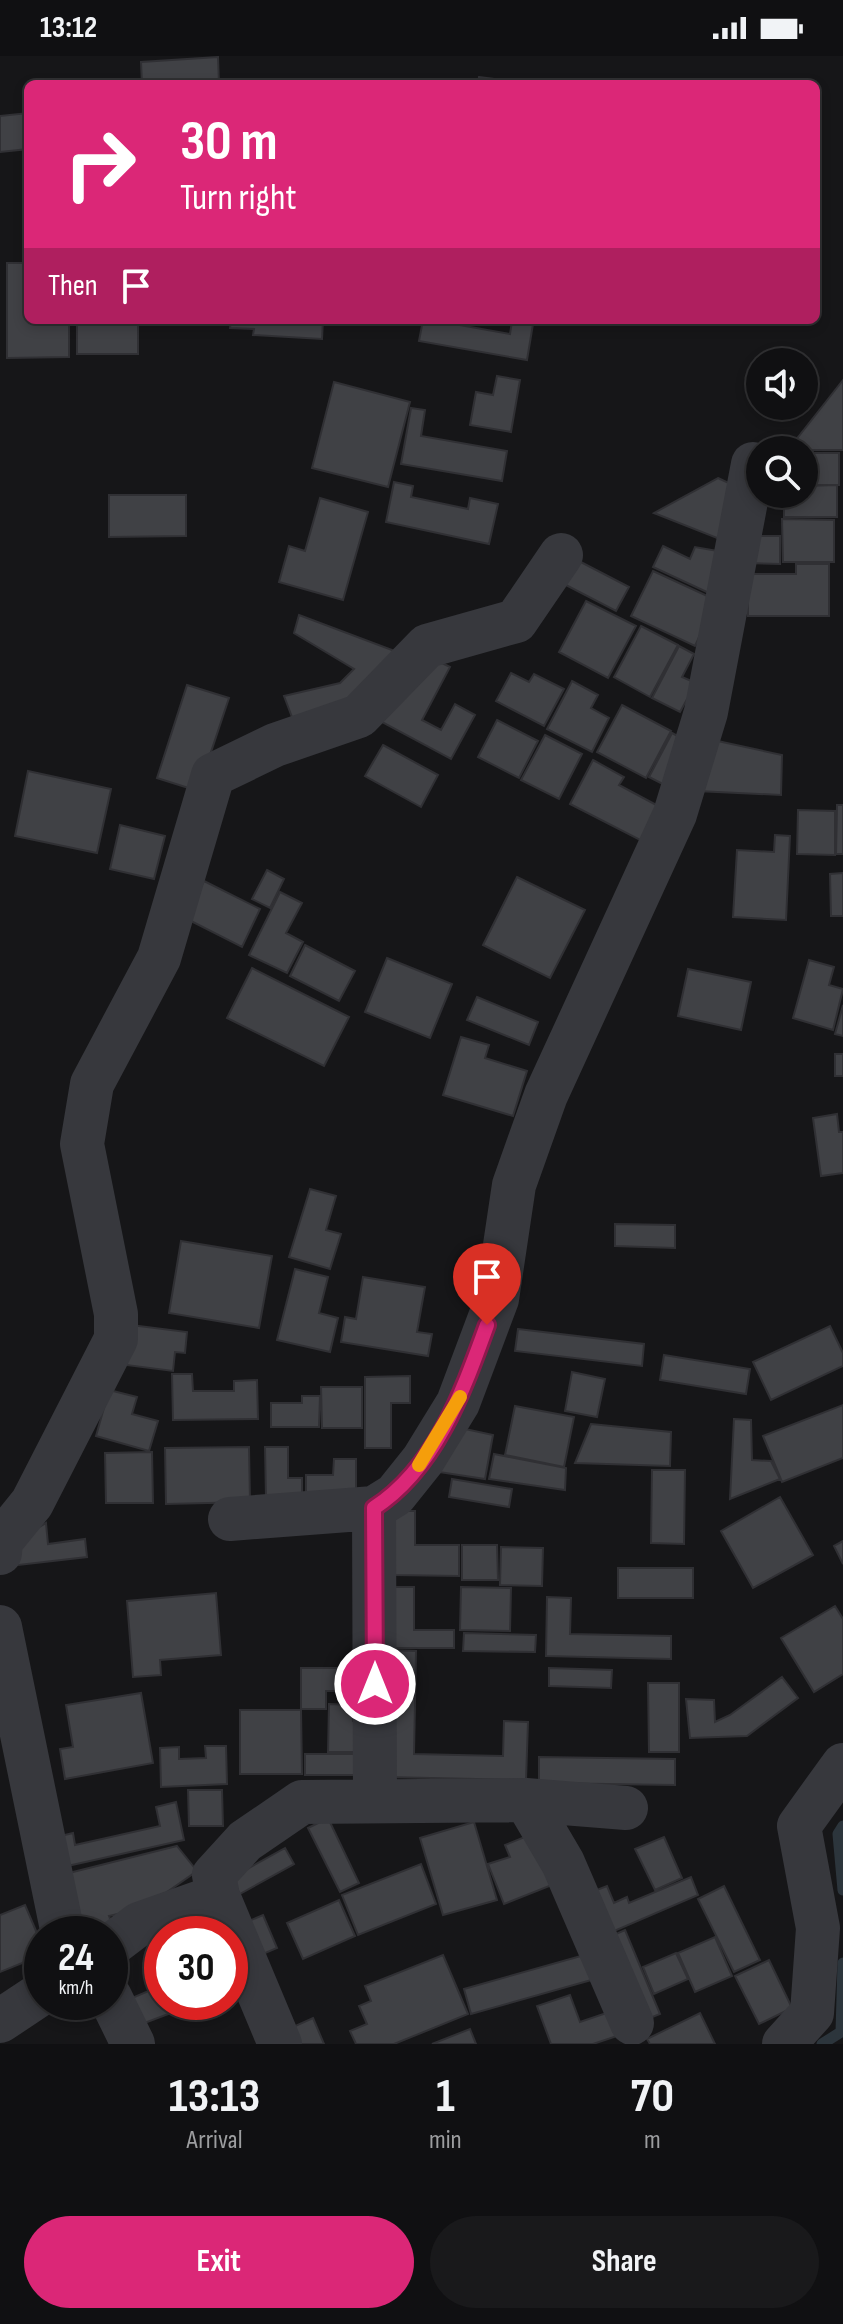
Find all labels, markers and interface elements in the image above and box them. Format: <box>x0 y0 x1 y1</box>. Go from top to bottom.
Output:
text: 13:12 <box>40 10 97 46</box>
text: 30 m <box>180 109 278 176</box>
icon: right <box>48 112 152 216</box>
text: Turn right <box>180 177 297 220</box>
icon: arrive <box>114 264 158 308</box>
text: Then <box>48 268 98 304</box>
map controls <box>746 348 818 508</box>
button: sound <box>746 348 818 420</box>
button: search <box>746 436 818 508</box>
pin <box>453 1243 521 1325</box>
icon: arrive <box>465 1255 509 1299</box>
position arrow <box>333 1642 417 1726</box>
speed limit sign: 30 <box>144 1916 248 2020</box>
text: 24 <box>58 1934 94 1982</box>
text: km/h <box>59 1976 93 2000</box>
text: 13:13 <box>169 2068 260 2125</box>
text: 1 <box>436 2068 455 2125</box>
text: 70 <box>631 2068 674 2125</box>
text: Arrival <box>187 2125 242 2156</box>
text: min <box>429 2125 462 2156</box>
text: m <box>644 2125 661 2156</box>
button: Exit <box>24 2216 414 2308</box>
button: Share <box>430 2216 819 2308</box>

